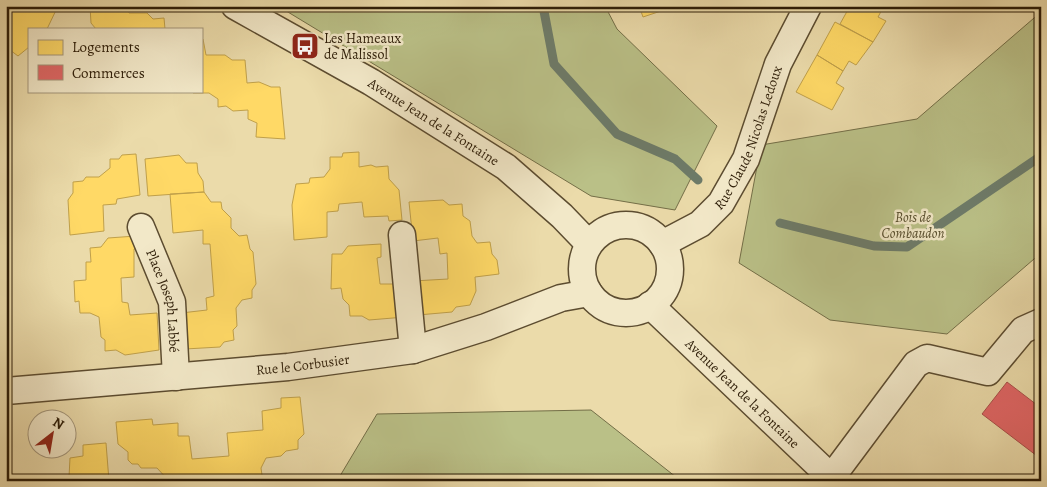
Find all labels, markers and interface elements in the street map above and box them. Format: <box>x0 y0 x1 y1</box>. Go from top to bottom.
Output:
legend <box>28 28 202 92</box>
place label: Les Hameaux de Malissol <box>324 29 402 64</box>
bus stop icon: Les Hameaux de Malissol <box>290 31 320 61</box>
text: Logements <box>72 37 140 57</box>
text: Commerces <box>72 63 145 83</box>
street label: Rue Claude Nicolas Ledoux <box>710 63 787 214</box>
street label: Avenue Jean de la Fontaine <box>364 73 503 170</box>
park label: Bois de Combaudon <box>882 208 944 243</box>
street label: Place Joseph Labbé <box>141 246 184 353</box>
street label: Avenue Jean de la Fontaine <box>680 334 804 453</box>
street label: Rue le Corbusier <box>255 350 351 380</box>
north arrow <box>28 410 78 460</box>
text: N <box>49 413 68 434</box>

